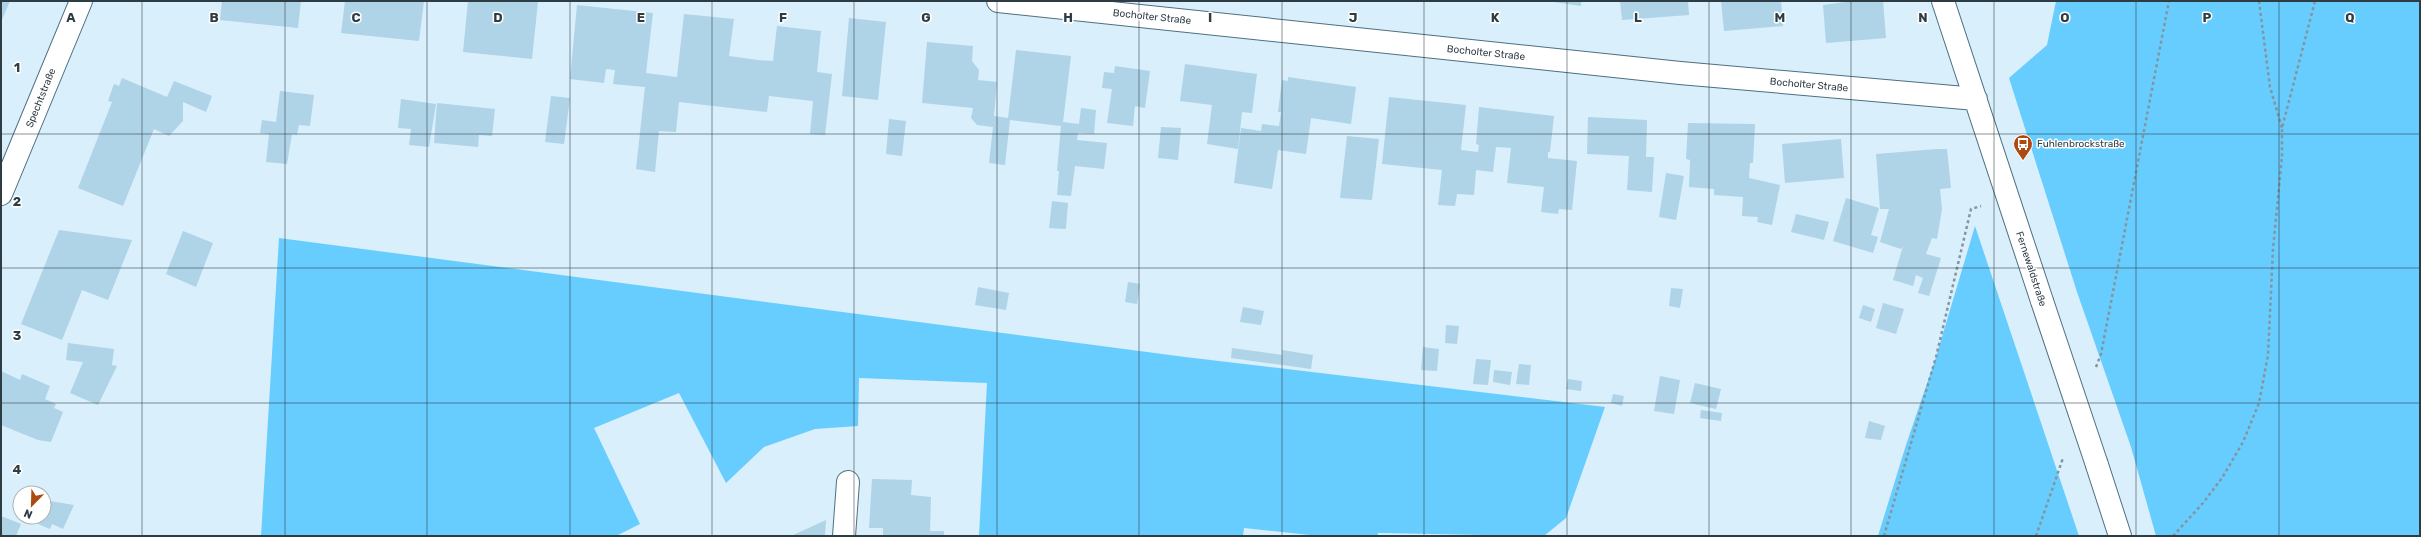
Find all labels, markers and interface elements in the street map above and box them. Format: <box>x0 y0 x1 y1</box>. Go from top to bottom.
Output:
street label: Bocholter Straße <box>1112 7 1192 27</box>
text: A <box>66 10 76 25</box>
text: B <box>209 10 219 25</box>
text: C <box>351 10 361 25</box>
text: D <box>493 10 503 25</box>
text: E <box>637 10 645 25</box>
text: F <box>779 10 787 25</box>
text: G <box>921 10 931 25</box>
text: H <box>1063 10 1073 25</box>
text: I <box>1208 10 1212 25</box>
text: J <box>1349 10 1357 25</box>
text: K <box>1491 10 1500 25</box>
text: L <box>1634 10 1642 25</box>
text: M <box>1775 10 1785 25</box>
text: N <box>1918 10 1928 25</box>
text: O <box>2060 10 2070 25</box>
text: P <box>2203 10 2212 25</box>
text: Q <box>2345 10 2355 25</box>
street label: Bocholter Straße <box>1446 43 1526 63</box>
text: 1 <box>14 60 20 75</box>
street label: Spechtstraße <box>24 66 59 129</box>
street label: Bocholter Straße <box>1769 76 1849 94</box>
bus stop icon: Fuhlenbrockstraße <box>2012 133 2034 161</box>
place label: Fuhlenbrockstraße <box>2037 138 2125 150</box>
text: 2 <box>13 194 21 209</box>
street label: Fernewaldstraße <box>2013 230 2049 308</box>
text: 3 <box>13 328 22 343</box>
text: 4 <box>13 462 22 477</box>
north arrow <box>12 485 52 525</box>
text: N <box>22 506 34 521</box>

